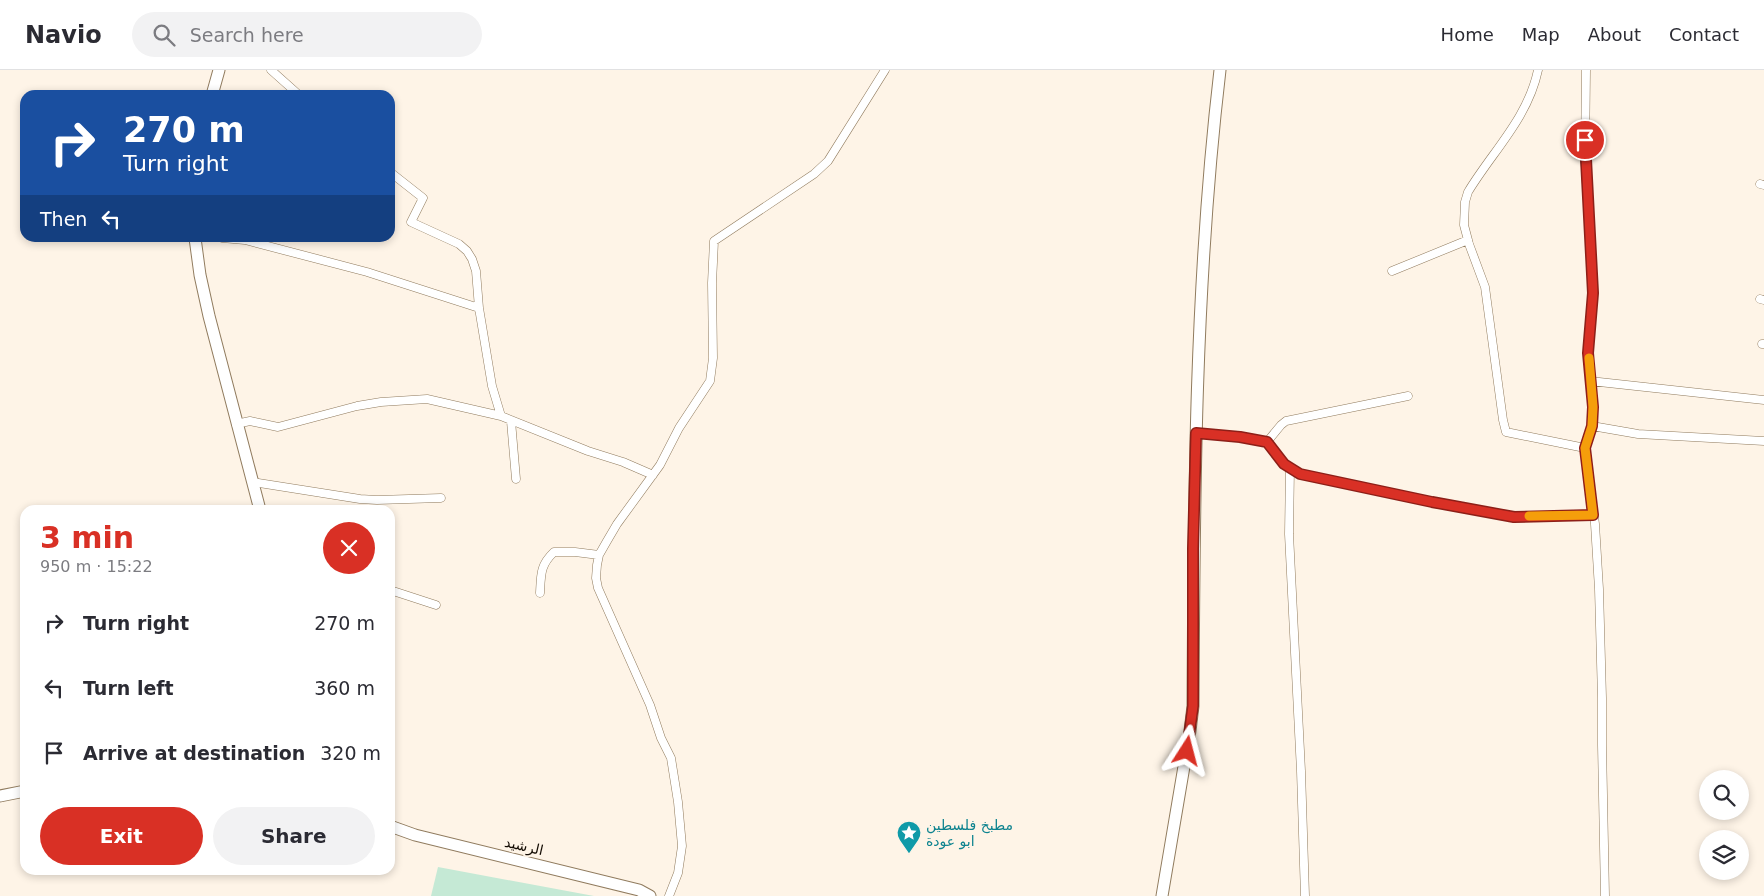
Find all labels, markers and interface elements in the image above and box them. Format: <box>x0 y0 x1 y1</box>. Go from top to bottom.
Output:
search box <box>132 12 482 57</box>
text: Navio <box>25 21 102 49</box>
icon: search <box>150 21 178 49</box>
text: Search here <box>190 24 304 46</box>
text: Home <box>1441 24 1494 45</box>
text: Map <box>1522 24 1560 45</box>
text: About <box>1588 24 1641 45</box>
text: Contact <box>1669 24 1739 45</box>
icon: right <box>40 110 105 175</box>
text: 270 m <box>123 110 245 150</box>
pin <box>1564 119 1606 161</box>
icon: arrive <box>1571 126 1599 154</box>
text: Turn right <box>123 151 228 176</box>
icon: left <box>97 205 125 233</box>
text: Then <box>40 208 87 230</box>
text: 3 min <box>40 520 134 555</box>
button: close <box>323 522 375 574</box>
text: 950 m · 15:22 <box>40 557 153 576</box>
icon: right <box>40 609 68 637</box>
text: Turn right <box>83 612 189 634</box>
text: 270 m <box>314 612 375 634</box>
icon: left <box>40 674 68 702</box>
text: Turn left <box>83 677 174 699</box>
text: 360 m <box>314 677 375 699</box>
position arrow <box>1160 724 1212 776</box>
icon: arrive <box>40 739 68 767</box>
text: Arrive at destination <box>83 742 305 764</box>
text: 320 m <box>320 742 381 764</box>
map controls <box>1699 770 1749 880</box>
button: search <box>1699 770 1749 820</box>
button: Exit <box>40 807 203 865</box>
button: Share <box>213 807 375 865</box>
place label: مطبخ فلسطين ابو عودة <box>926 817 1013 850</box>
place icon: مطبخ فلسطين ابو عودة <box>896 820 922 854</box>
button: layers <box>1699 830 1749 880</box>
street label: الرشيد <box>503 834 545 859</box>

